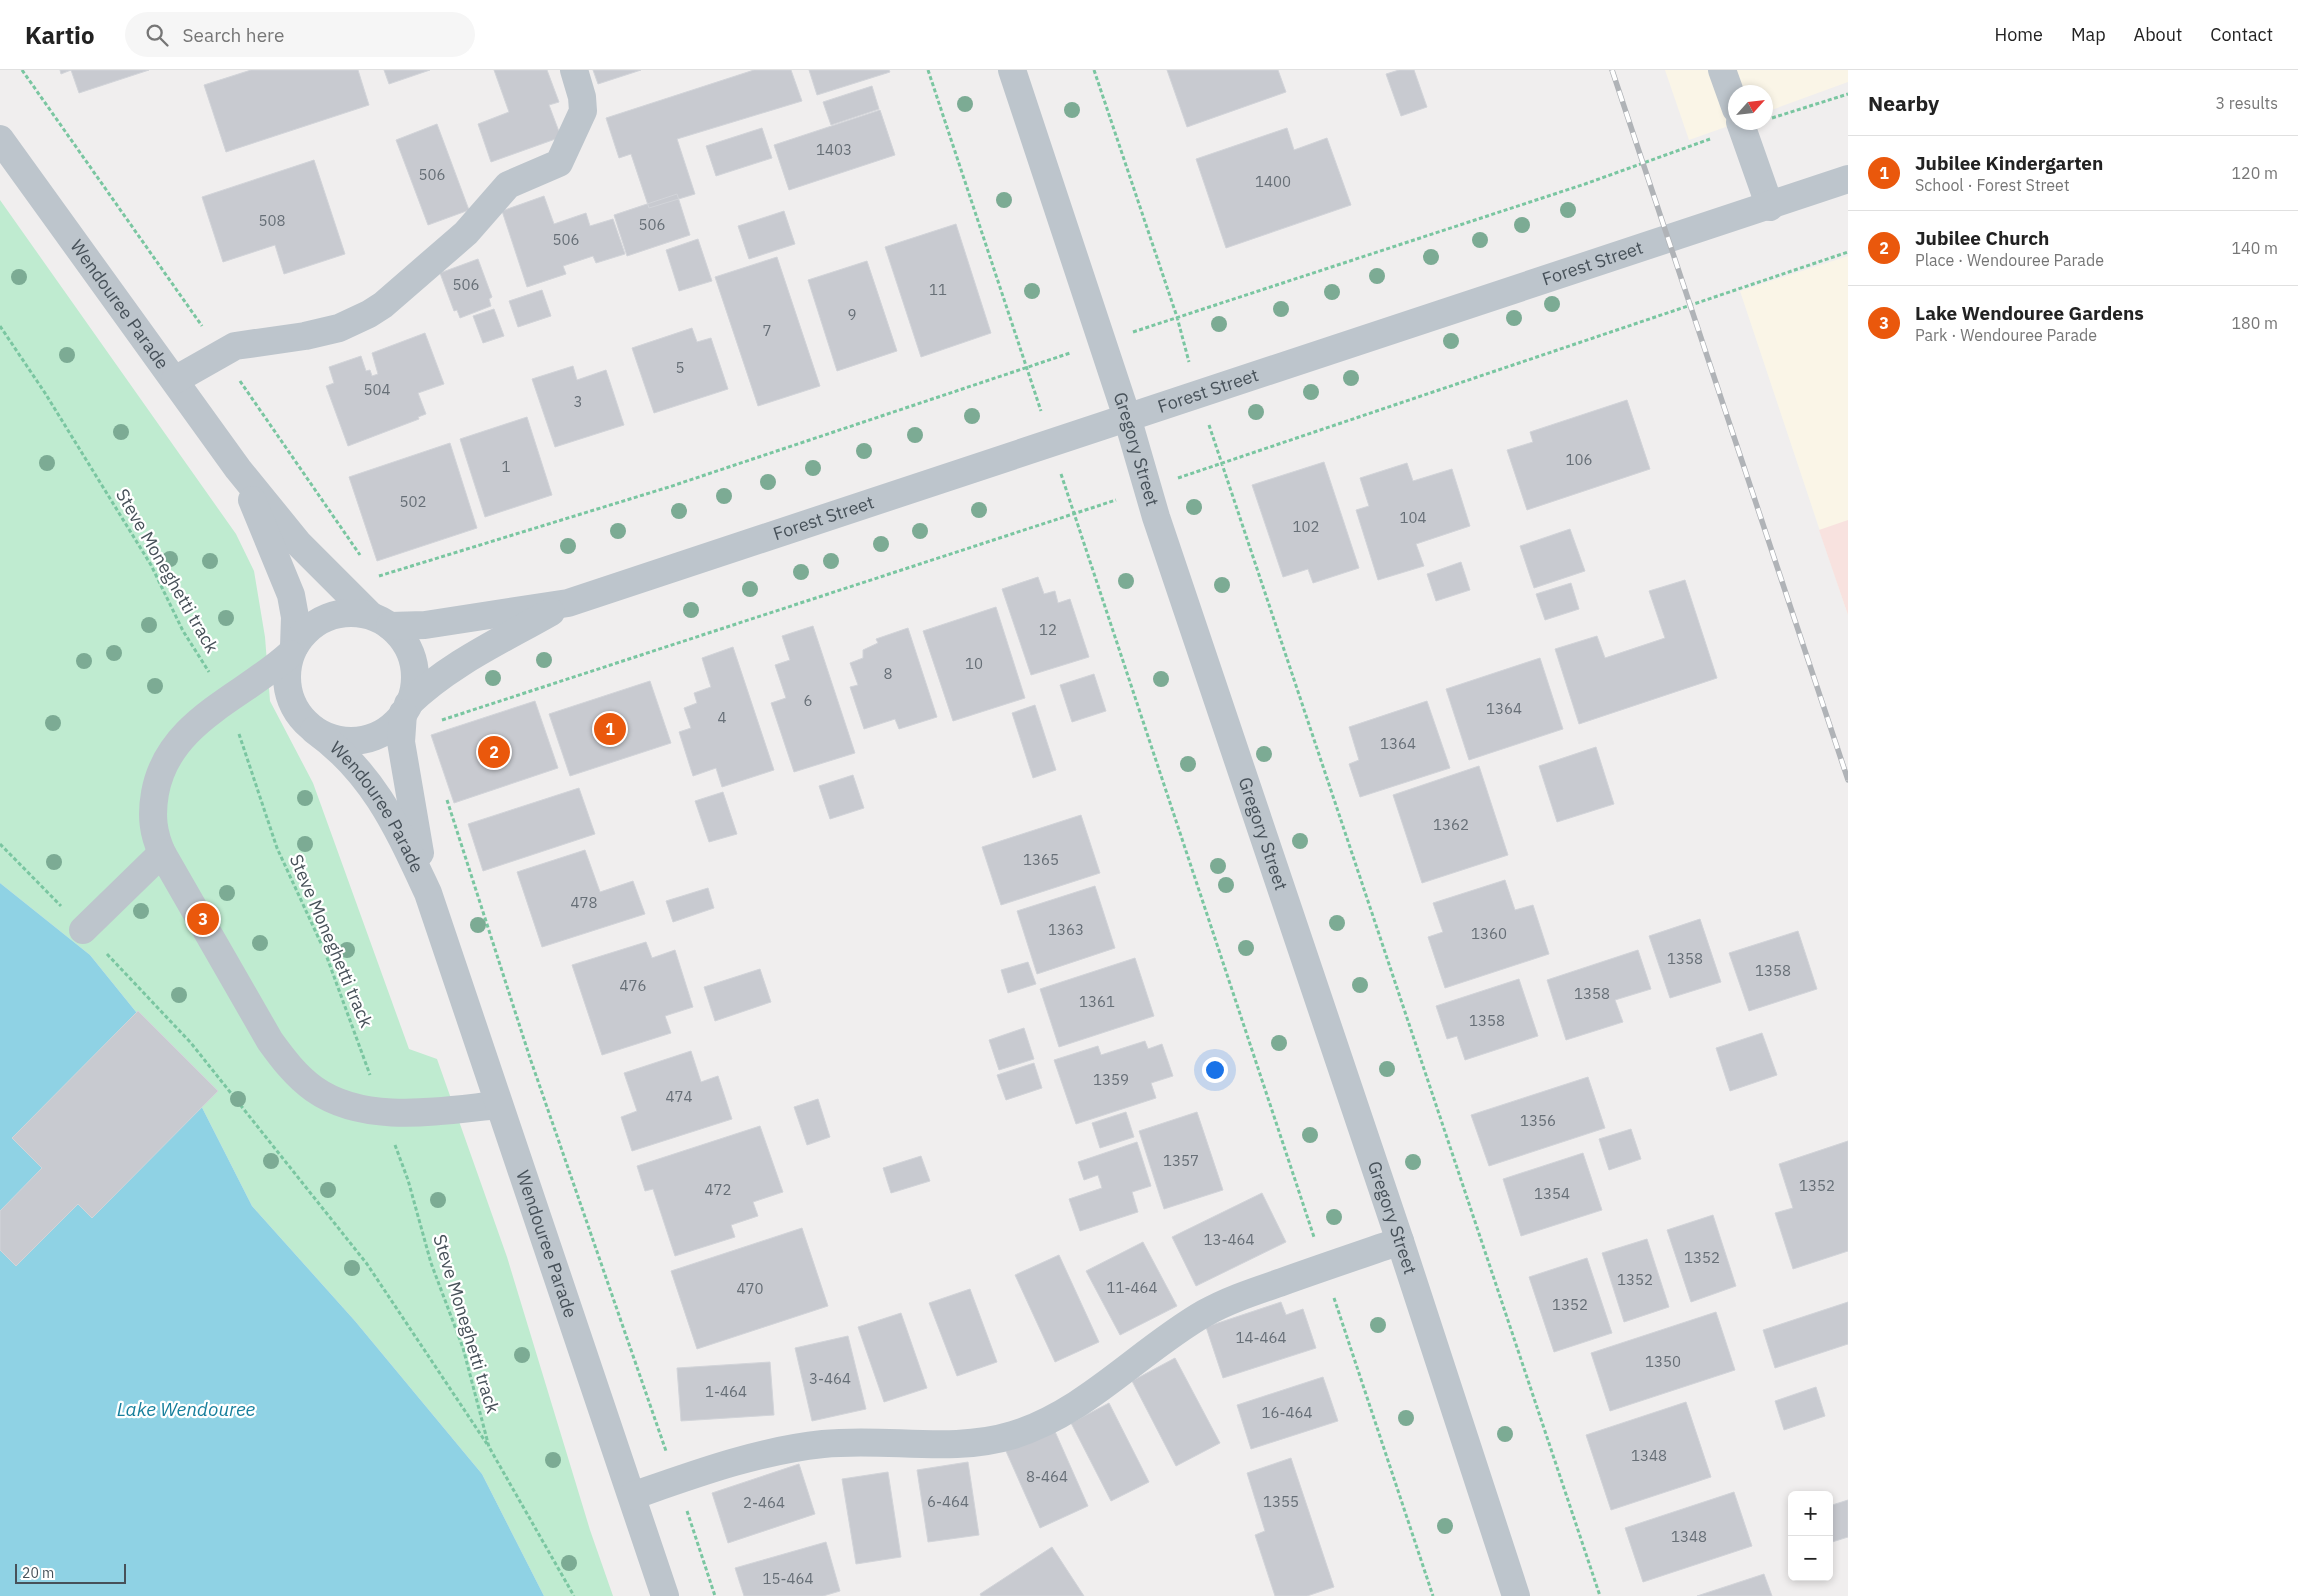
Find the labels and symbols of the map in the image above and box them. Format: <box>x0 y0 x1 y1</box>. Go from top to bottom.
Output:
north arrow <box>1728 85 1773 130</box>
house number: 1403 <box>816 140 852 159</box>
house number: 506 <box>418 165 446 184</box>
house number: 1400 <box>1255 172 1291 191</box>
house number: 508 <box>258 211 286 230</box>
house number: 506 <box>638 215 666 234</box>
house number: 506 <box>552 230 580 249</box>
street label: Wendouree Parade <box>65 235 174 373</box>
street label: Forest Street <box>1539 236 1646 291</box>
house number: 506 <box>452 275 480 294</box>
house number: 11 <box>929 280 947 299</box>
house number: 9 <box>847 305 857 324</box>
house number: 7 <box>762 321 772 340</box>
house number: 5 <box>675 358 685 377</box>
street label: Forest Street <box>1155 363 1261 418</box>
house number: 504 <box>363 380 391 399</box>
street label: Gregory Street <box>1109 389 1164 509</box>
house number: 3 <box>573 392 583 411</box>
house number: 106 <box>1565 450 1593 469</box>
house number: 1 <box>501 457 511 476</box>
street label: Steve Moneghetti track <box>111 484 224 657</box>
street label: Forest Street <box>770 490 877 545</box>
house number: 502 <box>399 492 427 511</box>
house number: 104 <box>1399 508 1427 527</box>
house number: 102 <box>1292 517 1320 536</box>
house number: 12 <box>1039 620 1057 639</box>
house number: 10 <box>965 654 983 673</box>
house number: 8 <box>883 664 893 683</box>
house number: 6 <box>803 691 813 710</box>
house number: 1364 <box>1486 699 1522 718</box>
house number: 4 <box>717 708 727 727</box>
pin: 1 <box>594 710 626 748</box>
pin: 2 <box>478 733 510 771</box>
house number: 1364 <box>1380 734 1416 753</box>
street label: Wendouree Parade <box>325 736 429 877</box>
street label: Gregory Street <box>1234 774 1293 893</box>
house number: 1362 <box>1433 815 1469 834</box>
house number: 1365 <box>1023 850 1059 869</box>
street label: Steve Moneghetti track <box>285 851 379 1031</box>
house number: 478 <box>570 893 598 912</box>
pin: 3 <box>187 900 219 938</box>
house number: 1363 <box>1048 920 1084 939</box>
house number: 1360 <box>1471 924 1507 943</box>
house number: 1358 <box>1667 949 1703 968</box>
house number: 1358 <box>1755 961 1791 980</box>
house number: 476 <box>619 976 647 995</box>
house number: 1358 <box>1574 984 1610 1003</box>
house number: 1361 <box>1079 992 1115 1011</box>
house number: 1358 <box>1469 1011 1505 1030</box>
your location <box>1202 1057 1228 1083</box>
house number: 1359 <box>1093 1070 1129 1089</box>
house number: 474 <box>665 1087 693 1106</box>
house number: 1356 <box>1520 1111 1556 1130</box>
house number: 1357 <box>1163 1151 1199 1170</box>
street label: Gregory Street <box>1363 1158 1422 1277</box>
street label: Wendouree Parade <box>511 1167 582 1321</box>
house number: 1352 <box>1799 1176 1835 1195</box>
house number: 472 <box>704 1180 732 1199</box>
house number: 1354 <box>1534 1184 1570 1203</box>
house number: 13-464 <box>1204 1230 1255 1249</box>
street label: Steve Moneghetti track <box>428 1232 505 1417</box>
house number: 1352 <box>1684 1248 1720 1267</box>
house number: 1352 <box>1617 1270 1653 1289</box>
house number: 11-464 <box>1107 1278 1158 1297</box>
house number: 470 <box>736 1279 764 1298</box>
house number: 1352 <box>1552 1295 1588 1314</box>
house number: 14-464 <box>1236 1328 1287 1347</box>
house number: 1350 <box>1645 1352 1681 1371</box>
house number: 3-464 <box>809 1369 851 1388</box>
house number: 1-464 <box>705 1382 747 1401</box>
water label: Lake Wendouree <box>117 1397 256 1421</box>
house number: 16-464 <box>1262 1403 1313 1422</box>
house number: 1348 <box>1631 1446 1667 1465</box>
house number: 8-464 <box>1026 1467 1068 1486</box>
house number: 6-464 <box>927 1492 969 1511</box>
house number: 1355 <box>1263 1492 1299 1511</box>
house number: 2-464 <box>743 1493 785 1512</box>
house number: 1348 <box>1671 1527 1707 1546</box>
scale bar <box>15 1561 126 1584</box>
house number: 15-464 <box>763 1569 814 1588</box>

